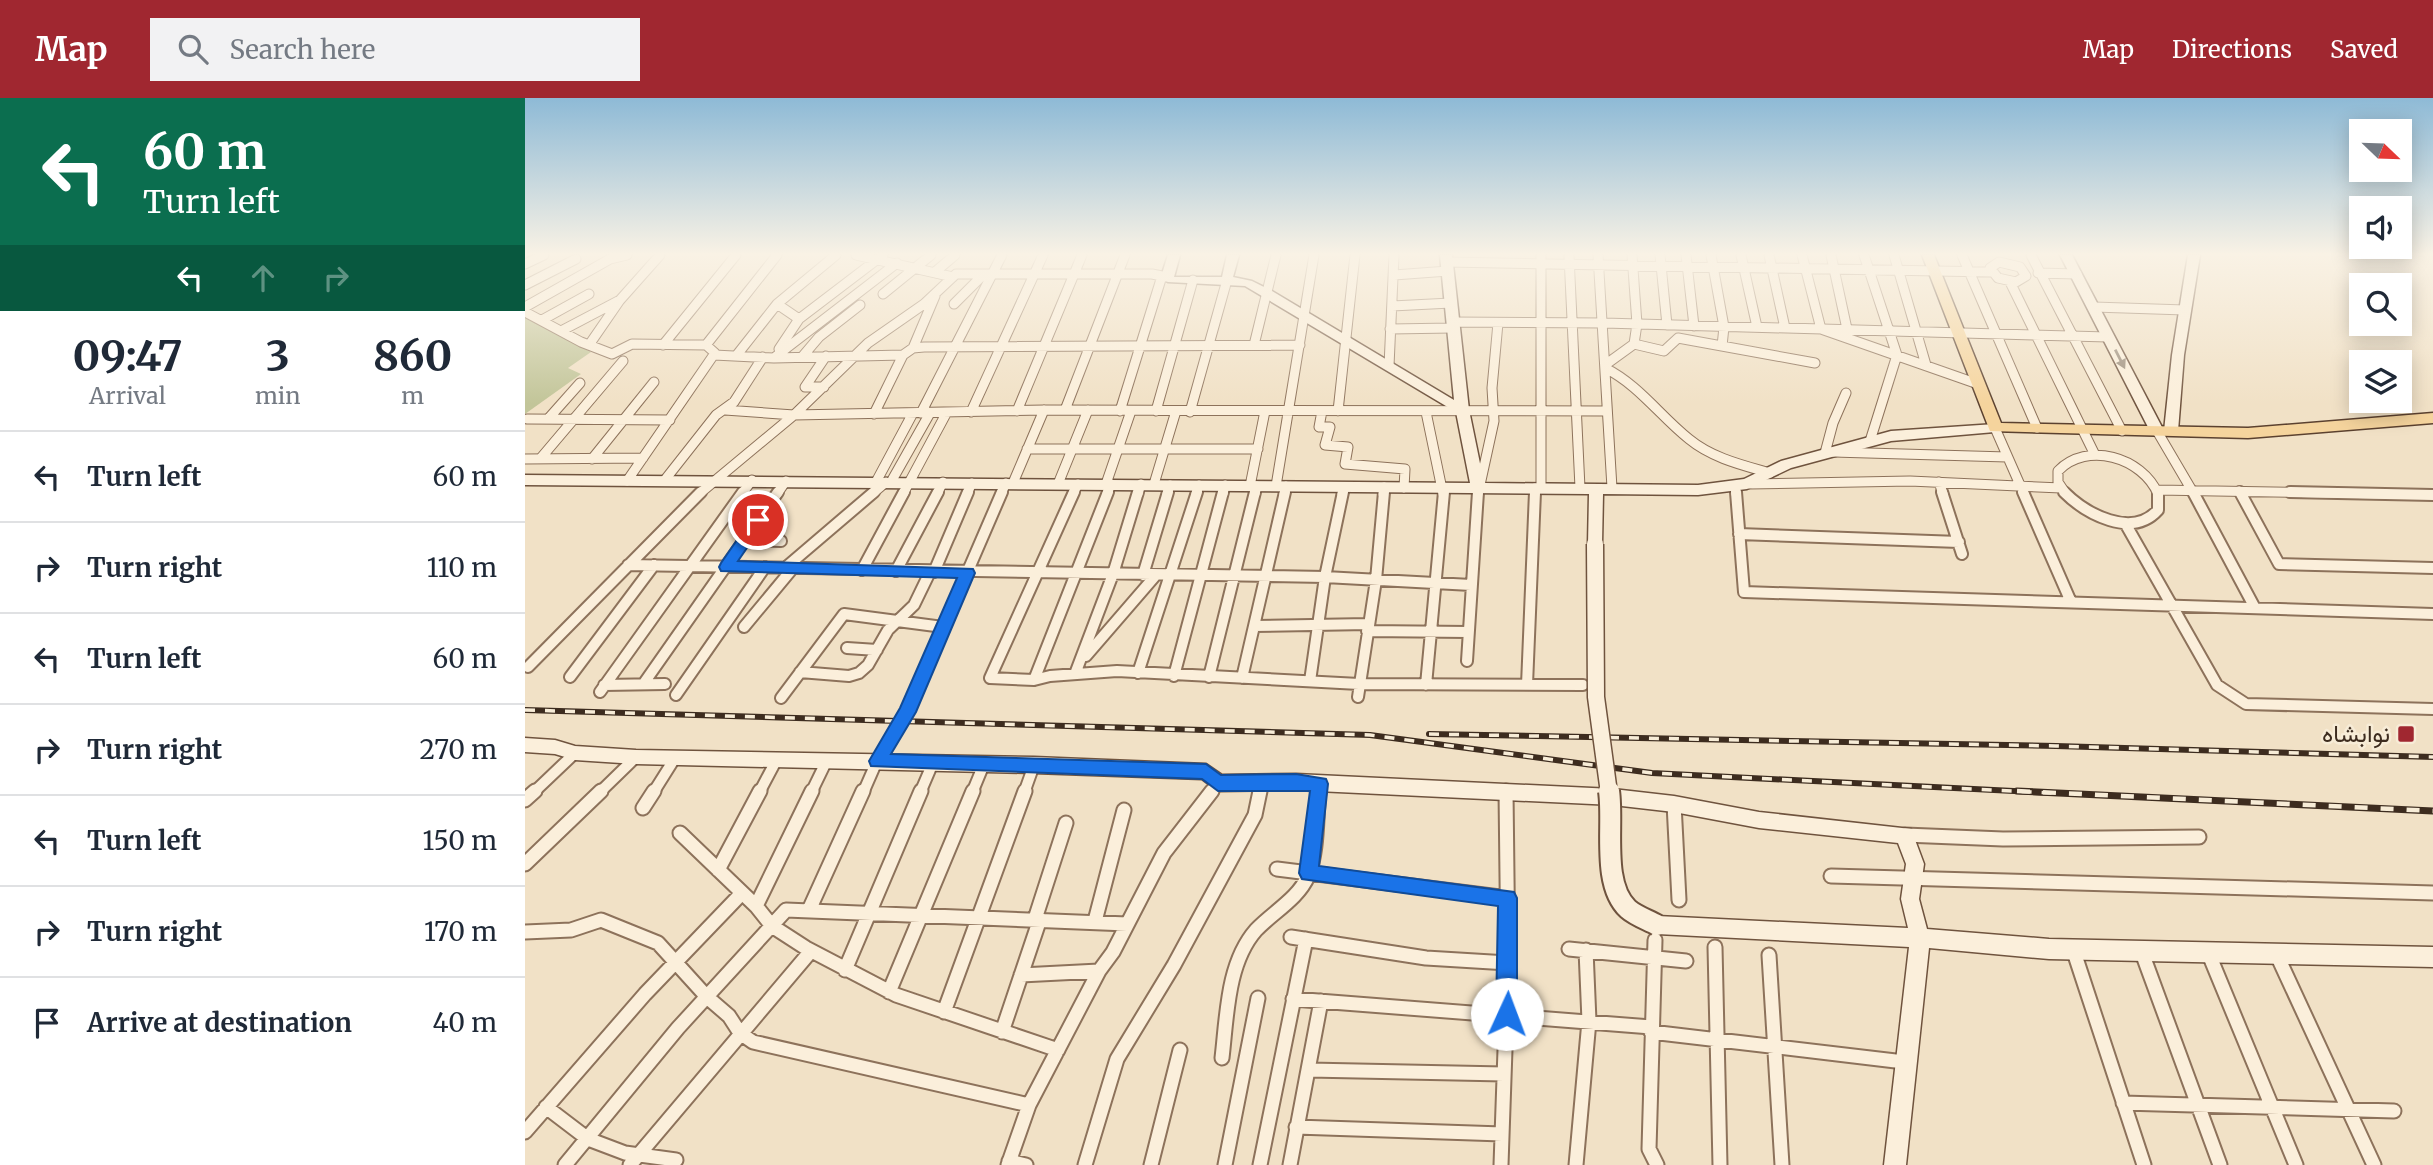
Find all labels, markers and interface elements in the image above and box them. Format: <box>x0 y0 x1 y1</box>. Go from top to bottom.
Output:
search box <box>150 18 640 81</box>
text: Map <box>35 29 108 70</box>
icon: search <box>174 30 212 68</box>
text: Search here <box>230 33 375 66</box>
text: Map <box>2083 34 2134 65</box>
text: Directions <box>2172 34 2292 65</box>
text: Saved <box>2330 34 2398 65</box>
north arrow <box>2349 119 2411 182</box>
map controls <box>2349 119 2412 413</box>
text: 60 m <box>143 121 266 182</box>
icon: left <box>28 126 119 217</box>
text: Turn left <box>143 182 280 222</box>
button: sound <box>2349 196 2412 259</box>
icon: left <box>171 259 209 297</box>
icon: ahead <box>244 259 282 297</box>
icon: right <box>317 259 355 297</box>
button: search <box>2349 273 2412 336</box>
text: 09:47 <box>73 330 182 382</box>
text: 3 <box>266 330 290 382</box>
text: 860 <box>373 330 452 382</box>
one-way arrow <box>2114 349 2125 369</box>
button: layers <box>2349 350 2412 413</box>
text: Arrival <box>89 381 166 410</box>
text: min <box>255 381 300 410</box>
text: m <box>401 381 424 410</box>
icon: left <box>28 458 66 496</box>
text: Turn left <box>87 460 201 493</box>
text: 60 m <box>433 460 497 493</box>
pin <box>728 490 788 550</box>
icon: arrive <box>739 501 777 539</box>
icon: right <box>28 549 66 587</box>
text: Turn right <box>87 551 222 584</box>
text: 110 m <box>427 551 497 584</box>
icon: left <box>28 640 66 678</box>
text: Turn left <box>87 642 201 675</box>
text: 60 m <box>433 642 497 675</box>
place label: نوابشاہ <box>2322 718 2390 749</box>
marker: نوابشاہ <box>2396 724 2416 744</box>
icon: right <box>28 731 66 769</box>
text: Turn right <box>87 733 222 766</box>
text: 270 m <box>420 733 497 766</box>
icon: left <box>28 822 66 860</box>
text: Turn left <box>87 824 201 857</box>
text: 150 m <box>423 824 497 857</box>
icon: right <box>28 913 66 951</box>
text: Turn right <box>87 915 222 948</box>
text: 170 m <box>424 915 497 948</box>
position arrow <box>1470 977 1544 1051</box>
icon: arrive <box>28 1004 66 1042</box>
text: Arrive at destination <box>87 1006 352 1039</box>
text: 40 m <box>433 1006 497 1039</box>

